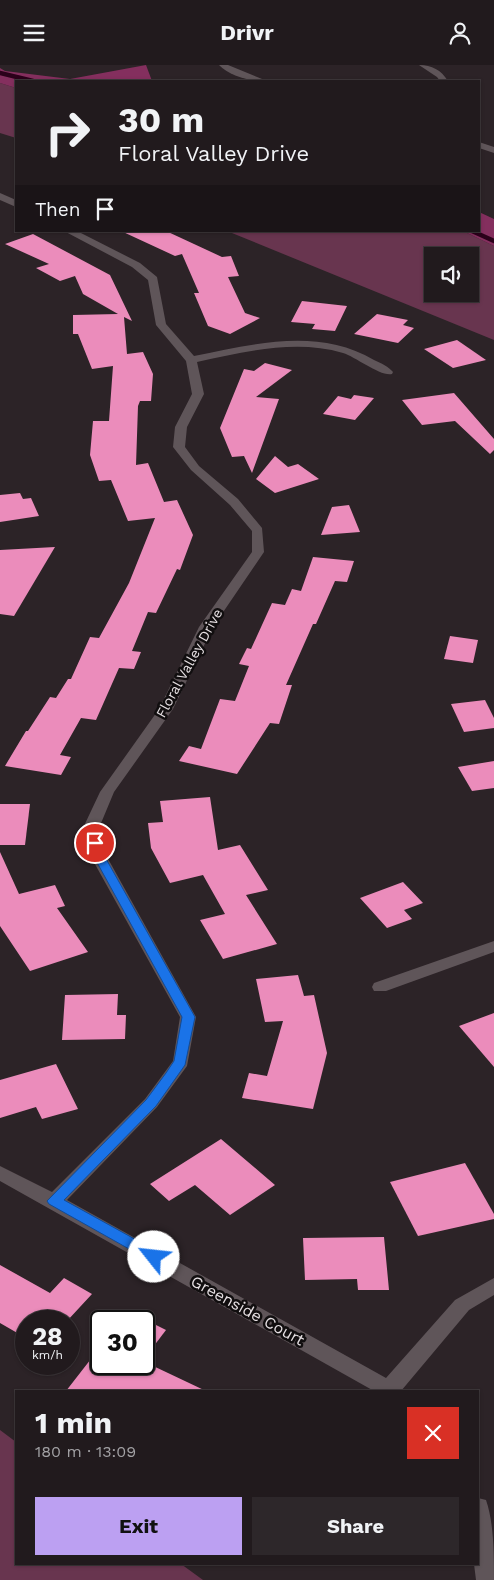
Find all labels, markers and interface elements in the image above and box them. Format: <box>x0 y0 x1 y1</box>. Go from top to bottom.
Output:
icon: menu <box>20 19 48 47</box>
icon: person <box>446 19 474 47</box>
text: Drivr <box>220 20 274 45</box>
text: 30 m <box>118 99 204 141</box>
icon: right <box>35 100 100 165</box>
text: Floral Valley Drive <box>118 141 309 166</box>
icon: arrive <box>91 195 119 223</box>
text: Then <box>35 198 81 221</box>
map controls <box>424 247 479 302</box>
button: sound <box>424 247 479 302</box>
street label: Floral Valley Drive <box>153 606 225 720</box>
pin <box>74 822 116 864</box>
icon: arrive <box>81 829 109 857</box>
position arrow <box>127 1230 179 1282</box>
street label: Greenside Court <box>188 1271 308 1350</box>
speed limit sign: 30 <box>90 1310 155 1375</box>
text: 28 <box>32 1322 63 1351</box>
text: km/h <box>32 1348 63 1362</box>
text: 1 min <box>35 1405 112 1440</box>
button: close <box>407 1407 459 1459</box>
text: 180 m · 13:09 <box>35 1442 136 1461</box>
button: Exit <box>35 1497 242 1555</box>
button: Share <box>252 1497 459 1555</box>

